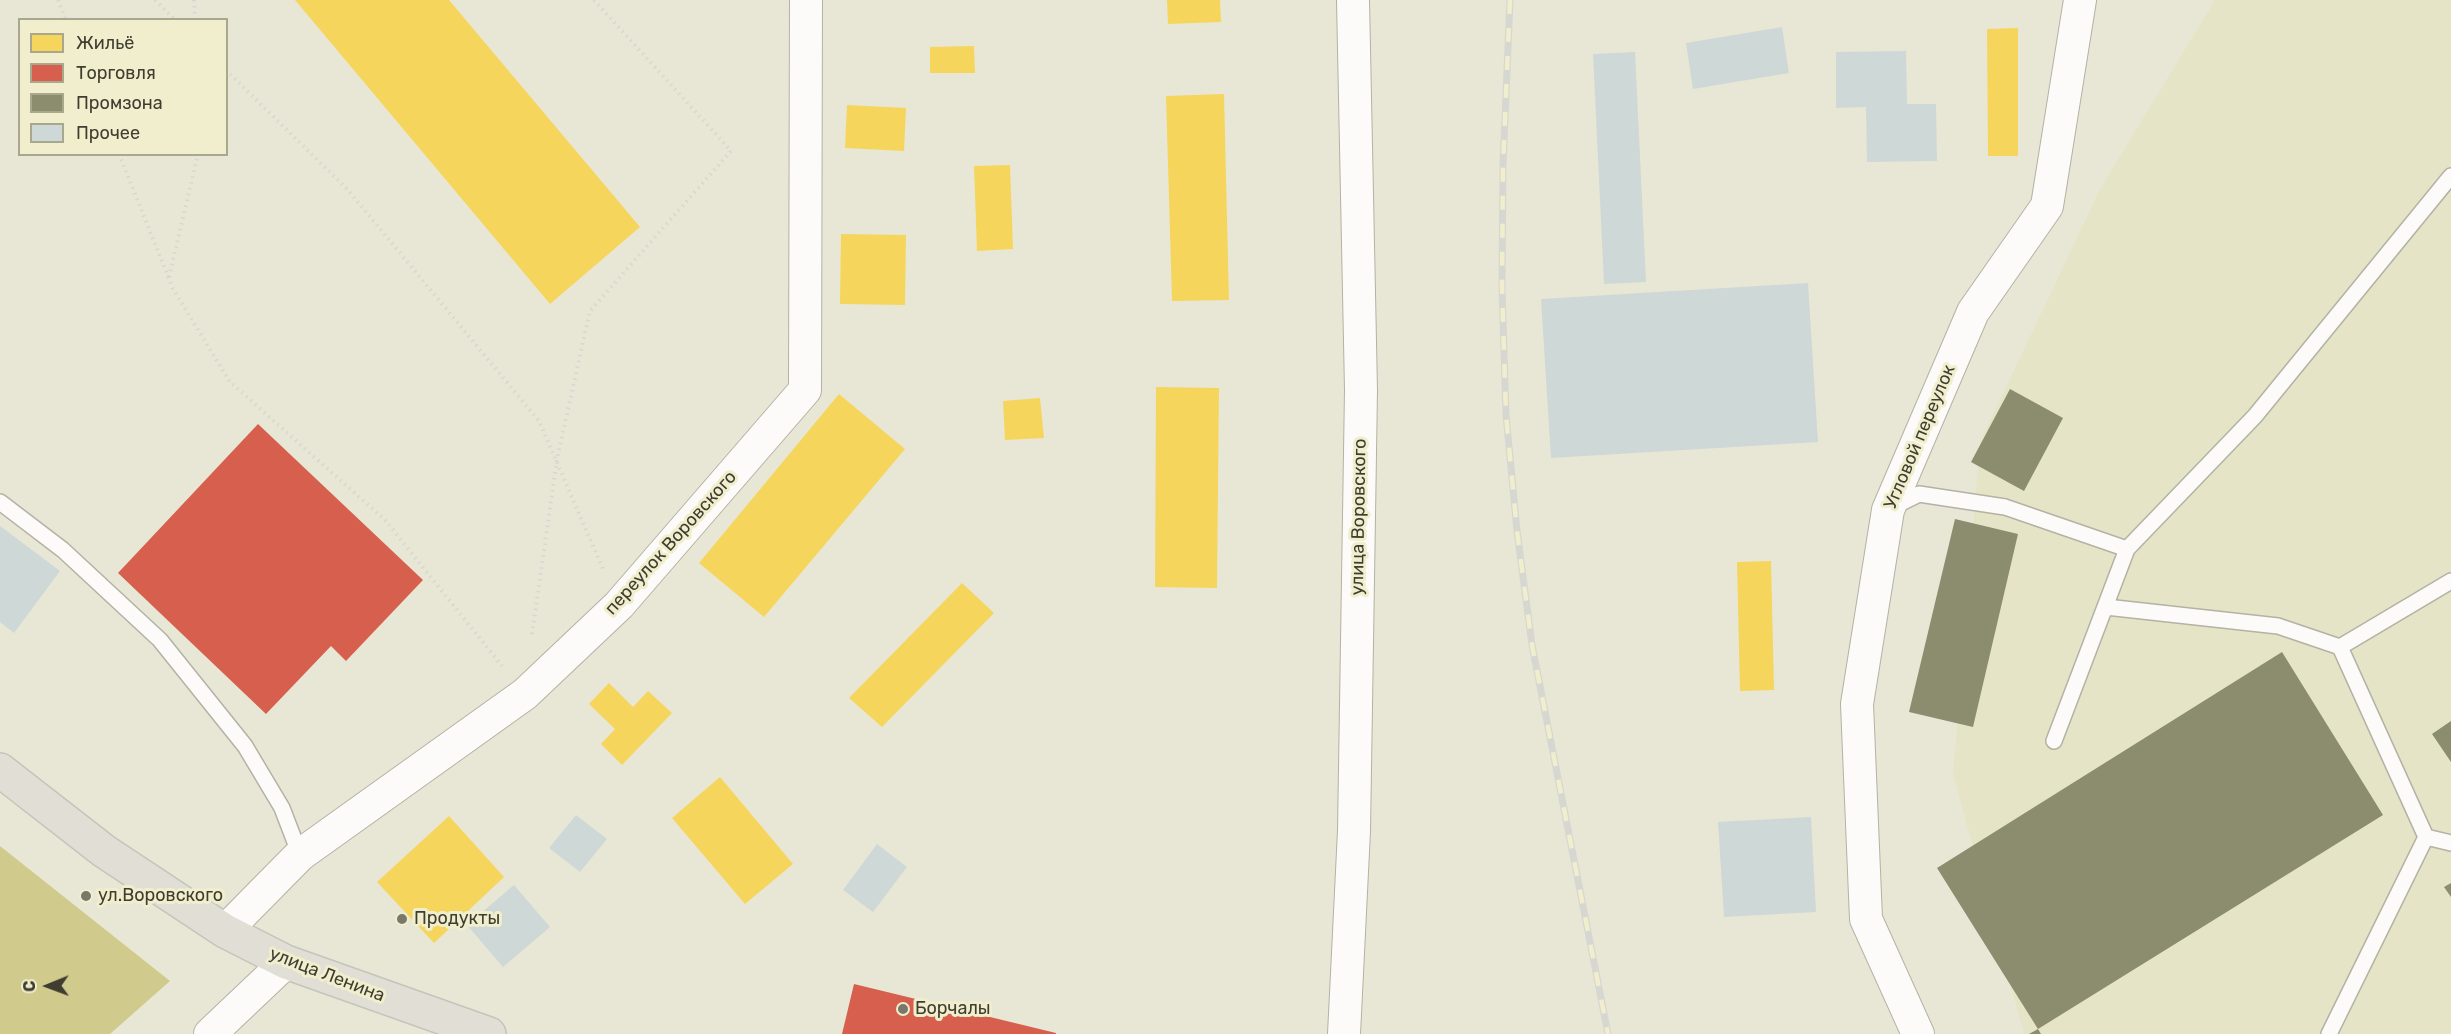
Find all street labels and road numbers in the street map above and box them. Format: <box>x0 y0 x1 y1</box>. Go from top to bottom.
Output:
street label: Угловой переулок <box>1880 362 1960 512</box>
street label: улица Воровского <box>1347 438 1371 596</box>
street label: переулок Воровского <box>601 467 741 619</box>
street label: улица Ленина <box>266 943 388 1007</box>

